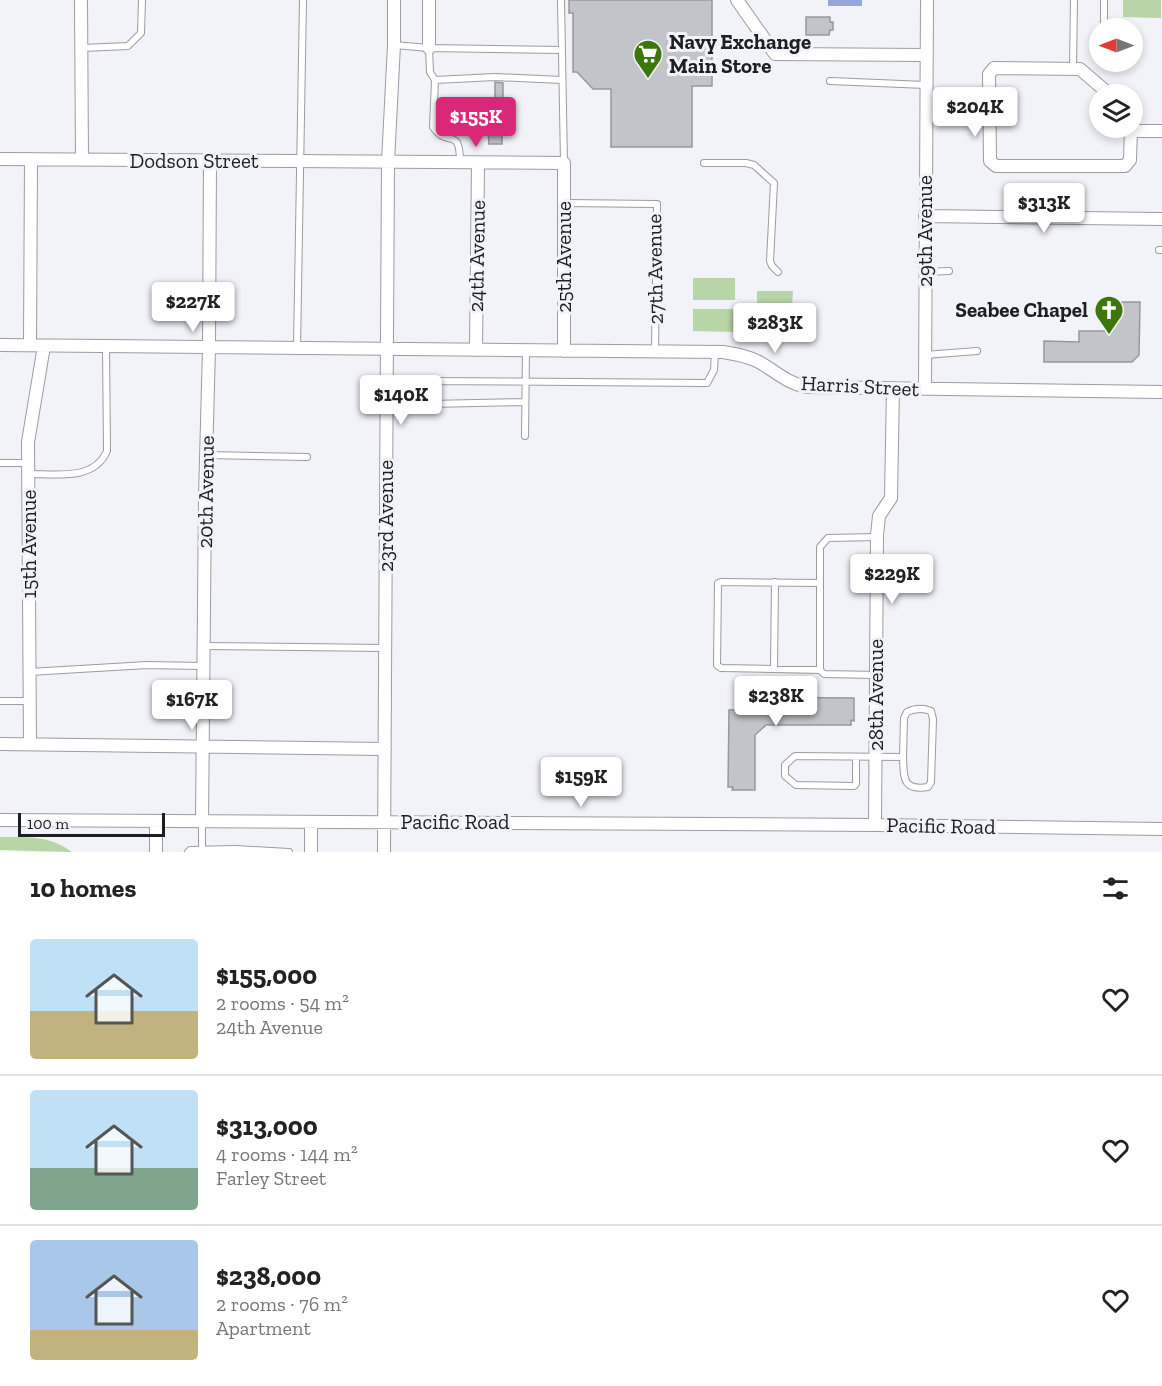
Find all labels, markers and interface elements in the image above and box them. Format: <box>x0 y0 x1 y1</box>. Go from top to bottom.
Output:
north arrow <box>1089 18 1143 72</box>
map controls <box>1089 18 1143 138</box>
place label: Navy Exchange Main Store <box>669 29 811 78</box>
supermarket icon: Navy Exchange Main Store <box>632 38 664 80</box>
button: layers <box>1089 84 1143 138</box>
pin: $204K <box>933 87 1017 138</box>
text: $204K <box>947 94 1003 118</box>
pin: $155K <box>434 97 518 148</box>
text: $155K <box>450 104 502 128</box>
street label: Dodson Street <box>129 148 259 173</box>
street label: 29th Avenue <box>912 175 937 287</box>
pin: $313K <box>1002 183 1086 234</box>
text: $313K <box>1018 190 1070 214</box>
street label: 24th Avenue <box>463 200 490 312</box>
street label: 25th Avenue <box>551 201 576 313</box>
street label: 27th Avenue <box>641 213 668 325</box>
pin: $227K <box>151 282 235 333</box>
text: $227K <box>166 289 220 313</box>
church icon: Seabee Chapel <box>1093 294 1125 336</box>
place label: Seabee Chapel <box>955 297 1088 322</box>
pin: $283K <box>733 303 817 354</box>
text: $283K <box>747 310 803 334</box>
street label: Harris Street <box>800 370 920 401</box>
pin: $140K <box>359 375 443 426</box>
text: $140K <box>374 382 428 406</box>
street label: 20th Avenue <box>192 435 219 549</box>
street label: 23rd Avenue <box>373 460 398 572</box>
street label: 15th Avenue <box>16 489 41 598</box>
pin: $229K <box>850 554 934 605</box>
text: $229K <box>864 561 920 585</box>
street label: 28th Avenue <box>863 639 888 751</box>
pin: $238K <box>734 676 818 727</box>
pin: $167K <box>150 680 234 731</box>
text: $238K <box>748 683 804 707</box>
text: $167K <box>166 687 218 711</box>
pin: $159K <box>539 757 623 808</box>
text: $159K <box>555 764 607 788</box>
street label: Pacific Road <box>400 809 510 834</box>
scale bar <box>18 810 165 838</box>
street label: Pacific Road <box>886 812 996 839</box>
text: 100 m <box>27 814 69 833</box>
text: 10 homes <box>30 872 136 904</box>
icon: filters <box>1099 872 1132 905</box>
text: $155,000 <box>216 959 317 991</box>
icon: home <box>78 963 150 1035</box>
icon: heart <box>1099 983 1132 1016</box>
text: 2 rooms · 54 m² <box>216 991 349 1015</box>
text: 24th Avenue <box>216 1015 323 1039</box>
text: $313,000 <box>216 1110 318 1142</box>
icon: home <box>78 1114 150 1186</box>
icon: heart <box>1099 1134 1132 1167</box>
text: 4 rooms · 144 m² <box>216 1142 358 1166</box>
text: Farley Street <box>216 1166 326 1190</box>
text: $238,000 <box>216 1260 321 1292</box>
icon: home <box>78 1264 150 1336</box>
icon: heart <box>1099 1284 1132 1317</box>
text: 2 rooms · 76 m² <box>216 1292 348 1316</box>
text: Apartment <box>216 1316 311 1340</box>

